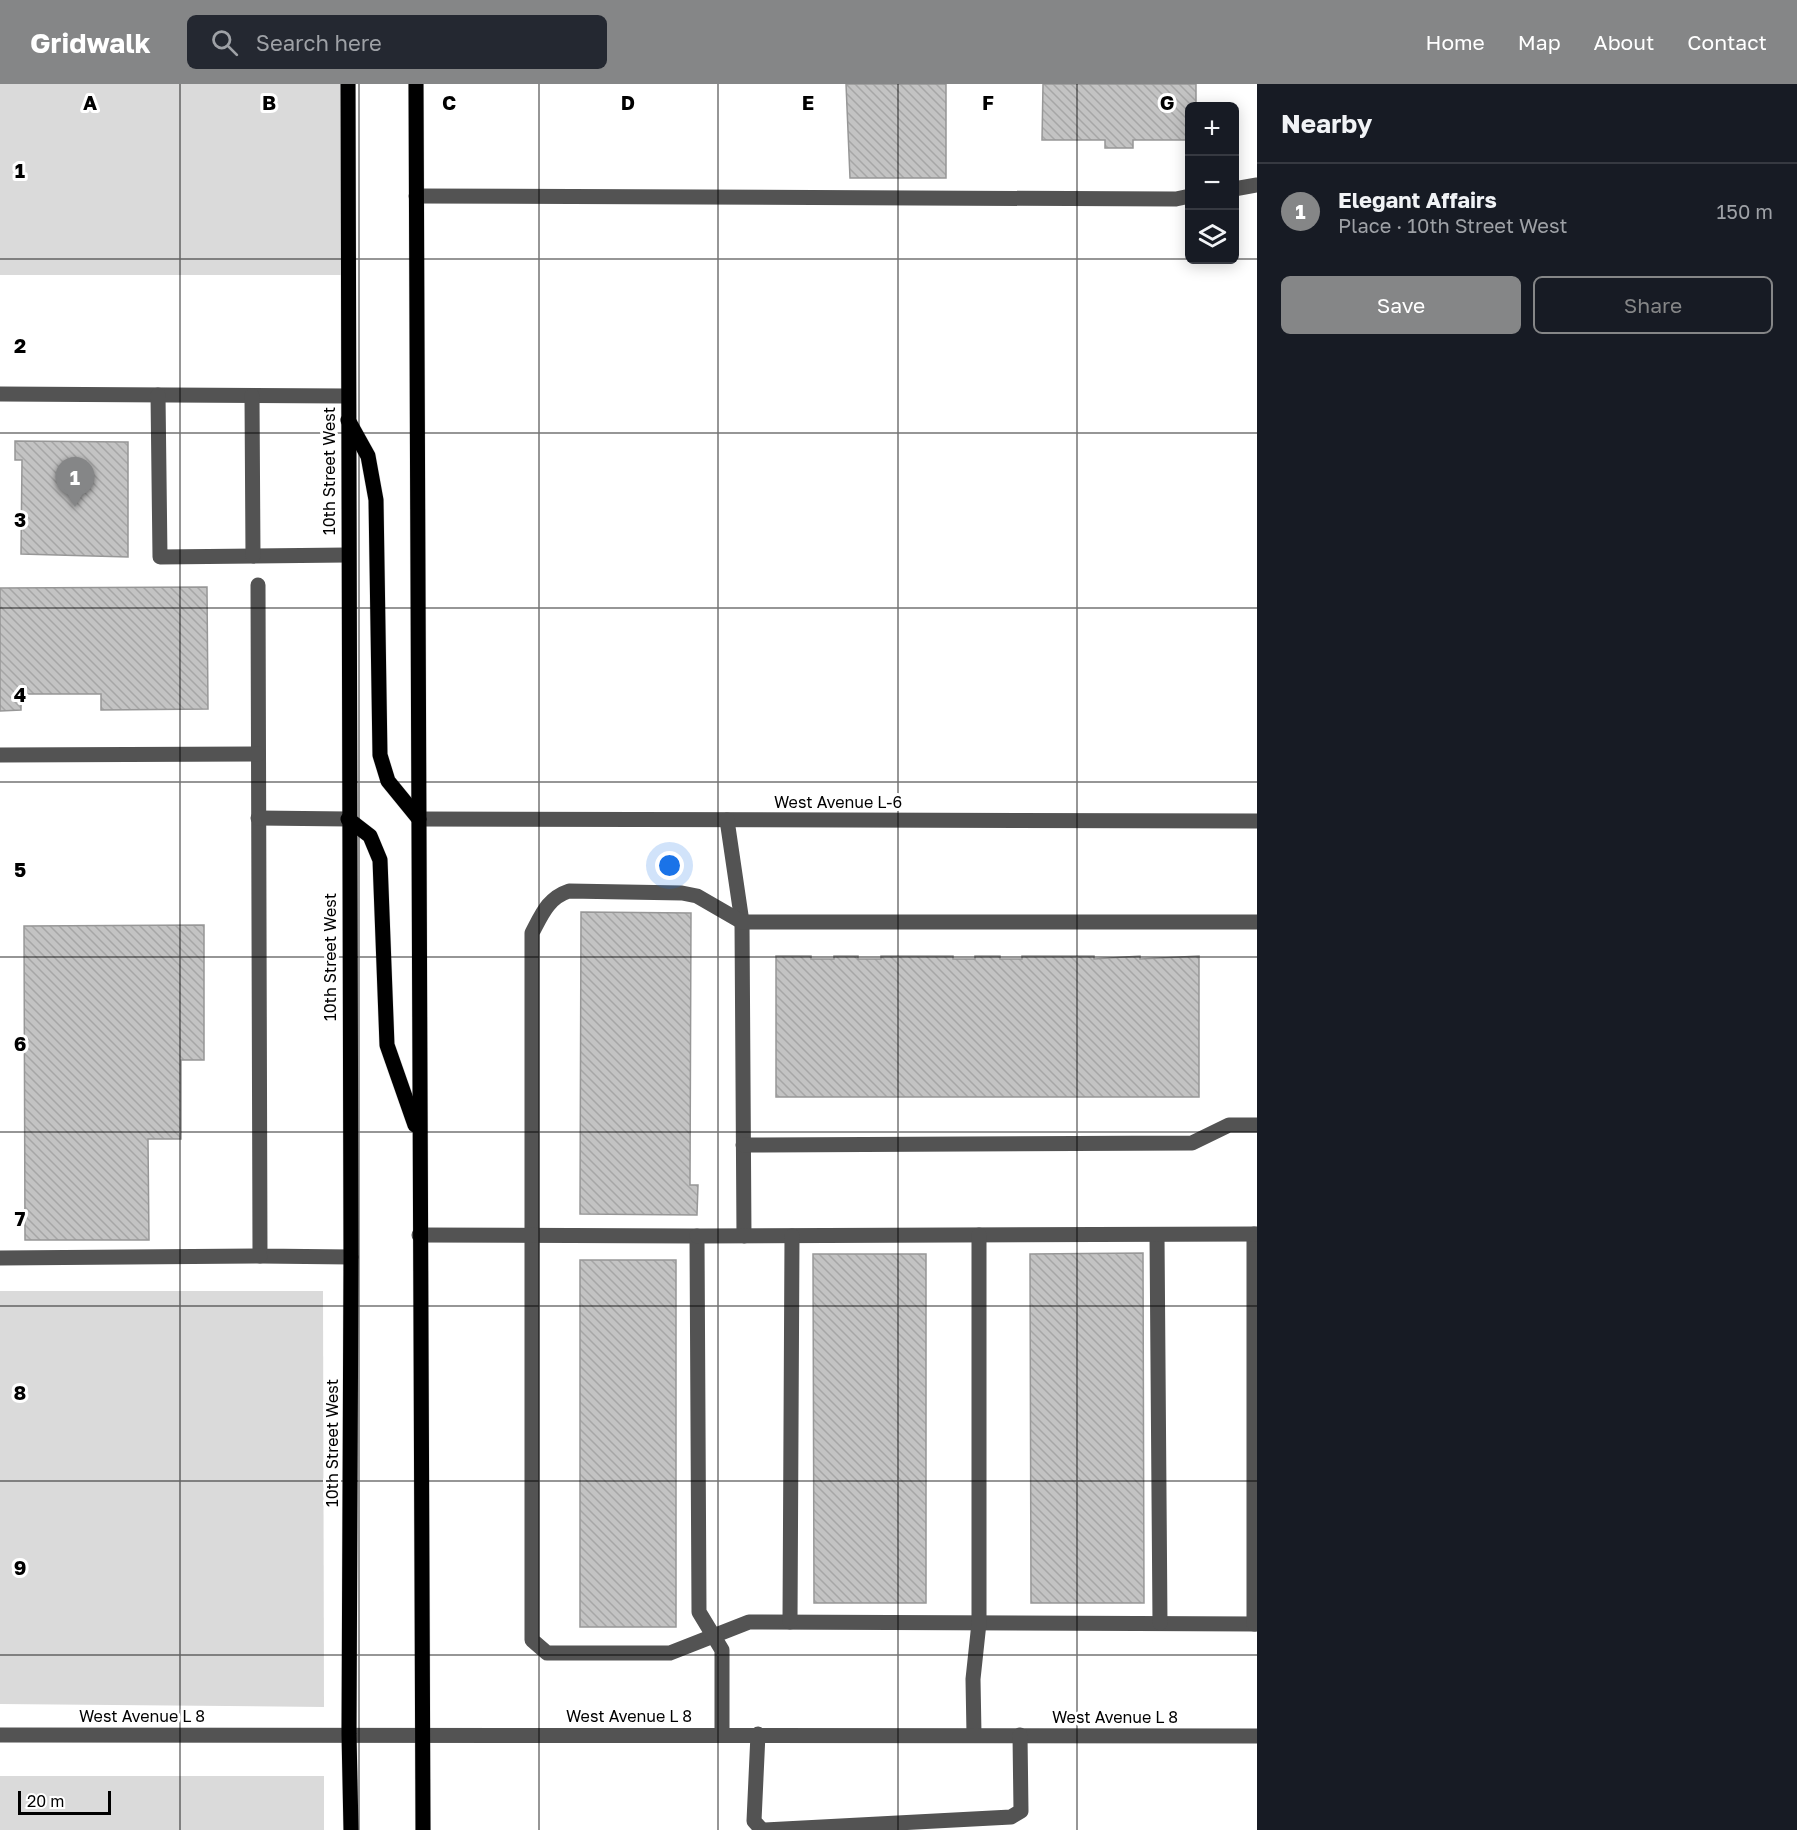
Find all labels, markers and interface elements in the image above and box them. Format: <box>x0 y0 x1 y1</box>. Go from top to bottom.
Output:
search box <box>187 15 607 69</box>
text: Gridwalk <box>30 26 151 59</box>
icon: search <box>208 26 241 59</box>
text: Search here <box>256 29 382 56</box>
text: Home <box>1425 29 1485 55</box>
text: Map <box>1518 29 1561 55</box>
text: About <box>1594 29 1654 55</box>
text: Contact <box>1687 29 1767 55</box>
text: A <box>83 90 97 114</box>
text: B <box>262 90 276 114</box>
text: C <box>442 90 456 114</box>
text: D <box>621 90 635 114</box>
text: E <box>802 90 814 114</box>
text: F <box>982 90 994 114</box>
text: G <box>1160 90 1174 114</box>
map controls <box>1185 102 1239 264</box>
button: + <box>1185 102 1239 156</box>
text: Nearby <box>1281 108 1372 139</box>
button: − <box>1185 156 1239 210</box>
text: 1 <box>15 158 25 182</box>
text: Elegant Affairs <box>1338 186 1497 213</box>
text: 1 <box>1295 199 1306 223</box>
text: 150 m <box>1717 199 1773 223</box>
button: layers <box>1185 210 1239 264</box>
text: Place · 10th Street West <box>1338 213 1568 237</box>
button: Save <box>1281 276 1521 334</box>
button: Share <box>1533 276 1773 334</box>
text: 2 <box>14 333 26 357</box>
street label: 10th Street West <box>319 407 339 535</box>
pin: 1 <box>56 458 94 507</box>
text: 3 <box>14 507 26 531</box>
text: 4 <box>14 682 26 706</box>
street label: West Avenue L-6 <box>774 792 902 812</box>
your location <box>655 851 684 880</box>
text: 5 <box>14 857 26 881</box>
street label: 10th Street West <box>320 893 340 1021</box>
text: 6 <box>14 1031 26 1055</box>
text: 7 <box>15 1206 26 1230</box>
street label: 10th Street West <box>322 1379 342 1507</box>
text: 8 <box>14 1380 26 1404</box>
text: 9 <box>14 1555 26 1579</box>
street label: West Avenue L 8 <box>79 1706 205 1726</box>
street label: West Avenue L 8 <box>566 1706 692 1726</box>
street label: West Avenue L 8 <box>1052 1707 1178 1727</box>
scale bar <box>18 1788 111 1816</box>
text: 20 m <box>27 1791 64 1811</box>

